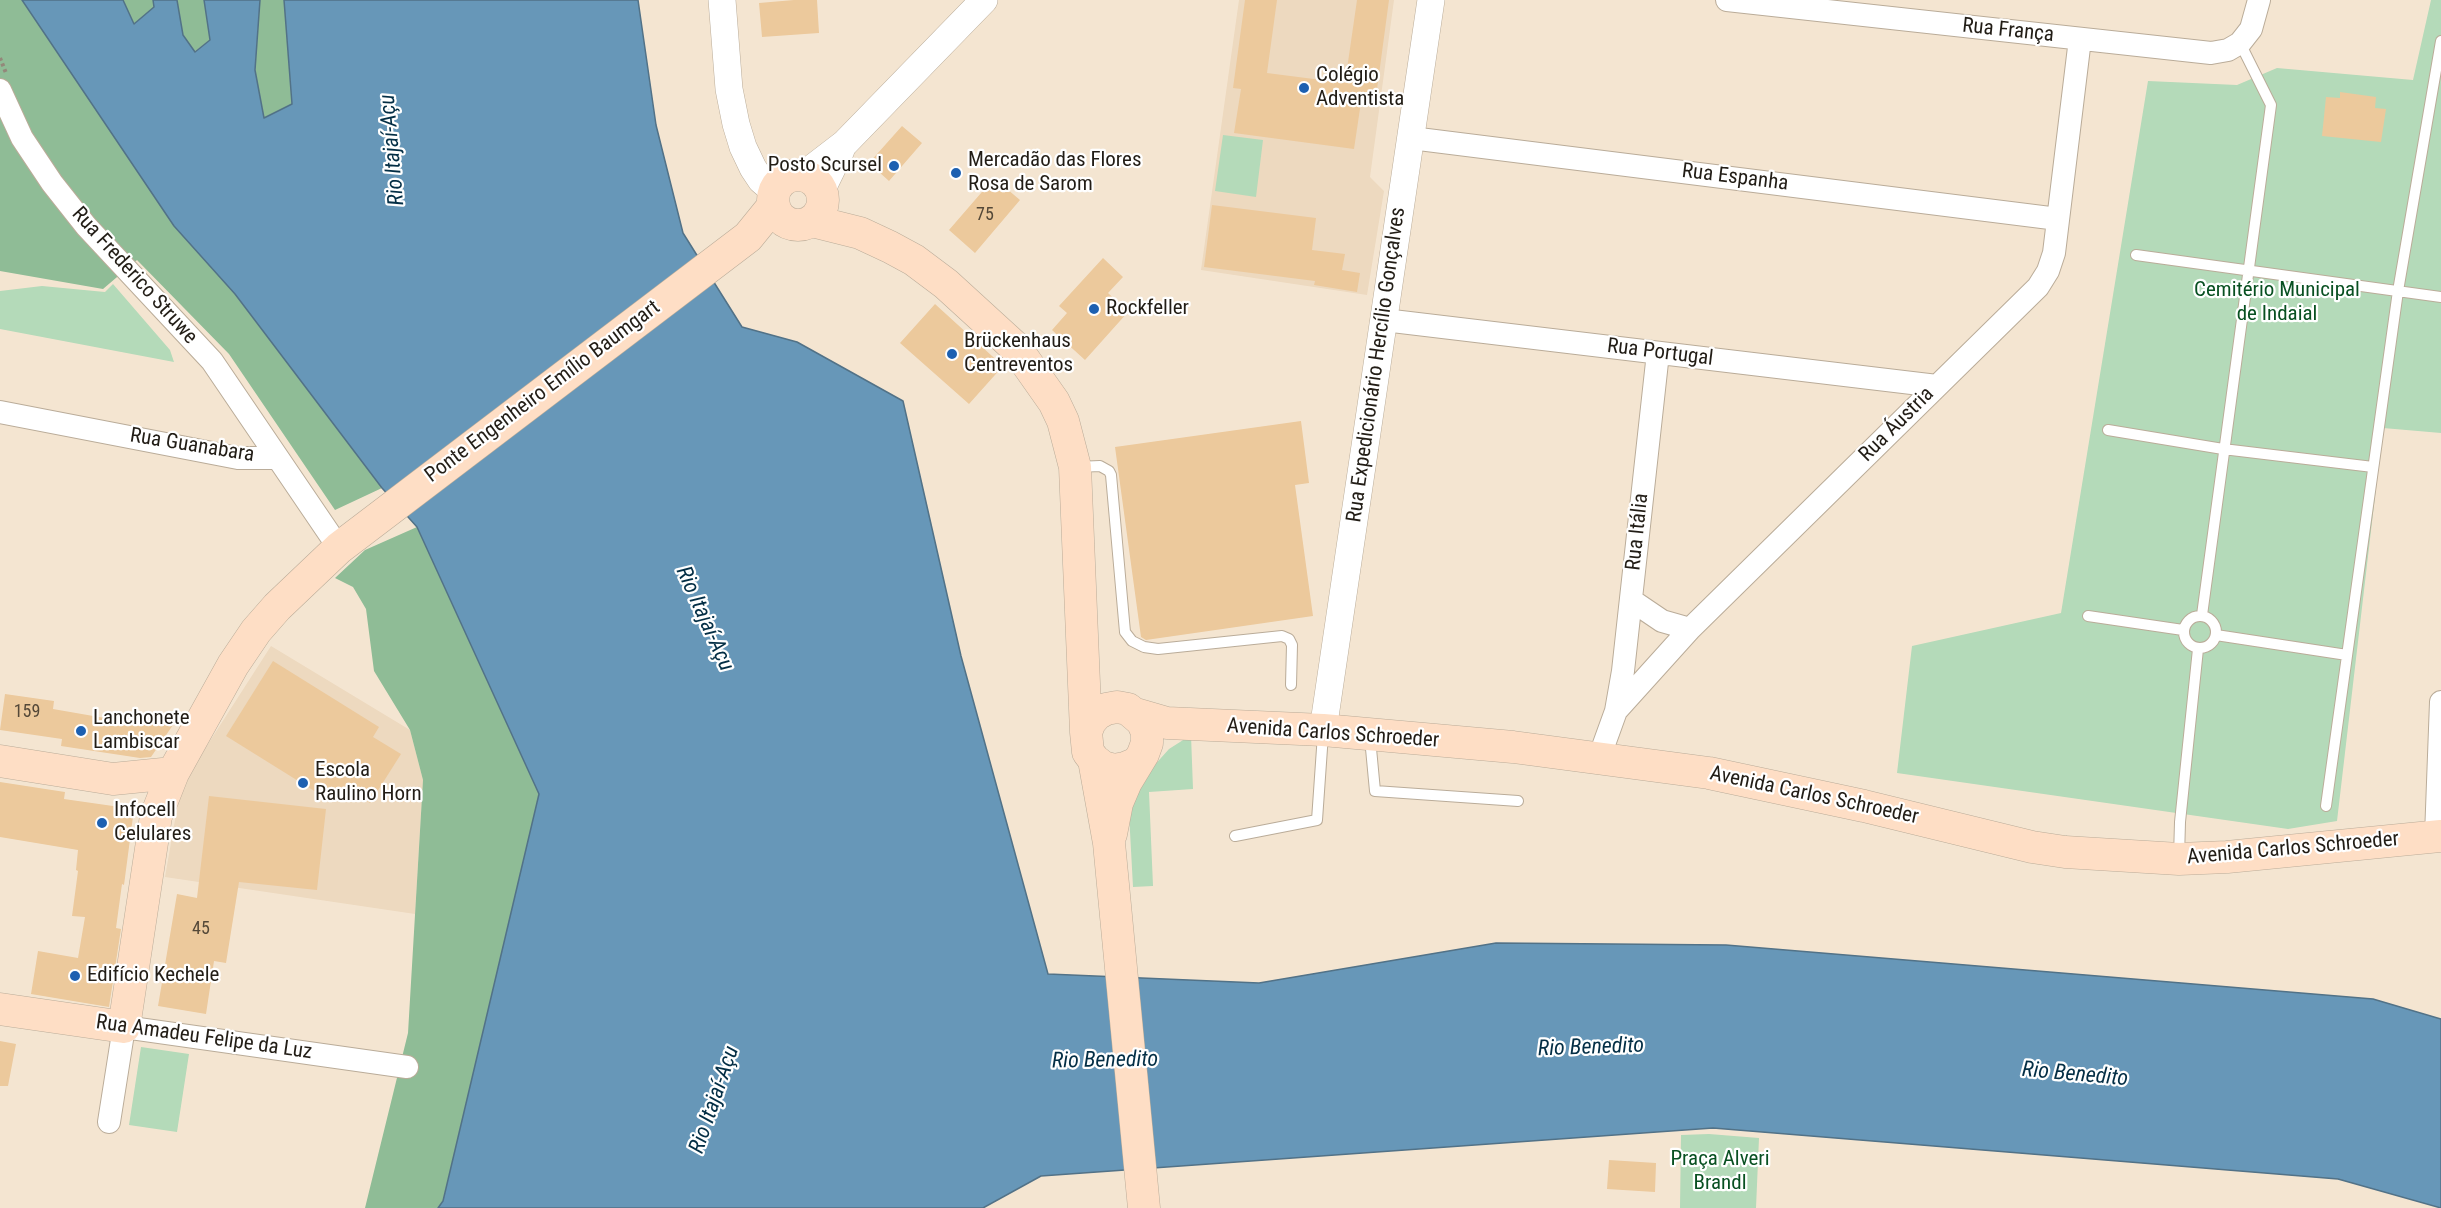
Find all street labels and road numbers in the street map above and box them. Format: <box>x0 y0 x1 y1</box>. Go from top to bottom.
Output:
street label: Rua França <box>1961 14 2055 48</box>
street label: Rua Espanha <box>1680 159 1790 197</box>
street label: Rua Frederico Struwe <box>66 202 202 350</box>
street label: Rua Expedicionário Hercílio Gonçalves <box>1342 206 1412 524</box>
street label: Ponte Engenheiro Emílio Baumgart <box>421 295 665 489</box>
street label: Rua Portugal <box>1605 334 1715 372</box>
street label: Rua Áustria <box>1854 382 1940 468</box>
street label: Rua Guanabara <box>128 424 256 468</box>
street label: Rua Itália <box>1621 492 1655 572</box>
street label: Avenida Carlos Schroeder <box>1226 714 1440 754</box>
street label: Avenida Carlos Schroeder <box>1707 762 1921 830</box>
street label: Avenida Carlos Schroeder <box>2186 827 2400 871</box>
street label: Rua Amadeu Felipe da Luz <box>94 1010 314 1066</box>

